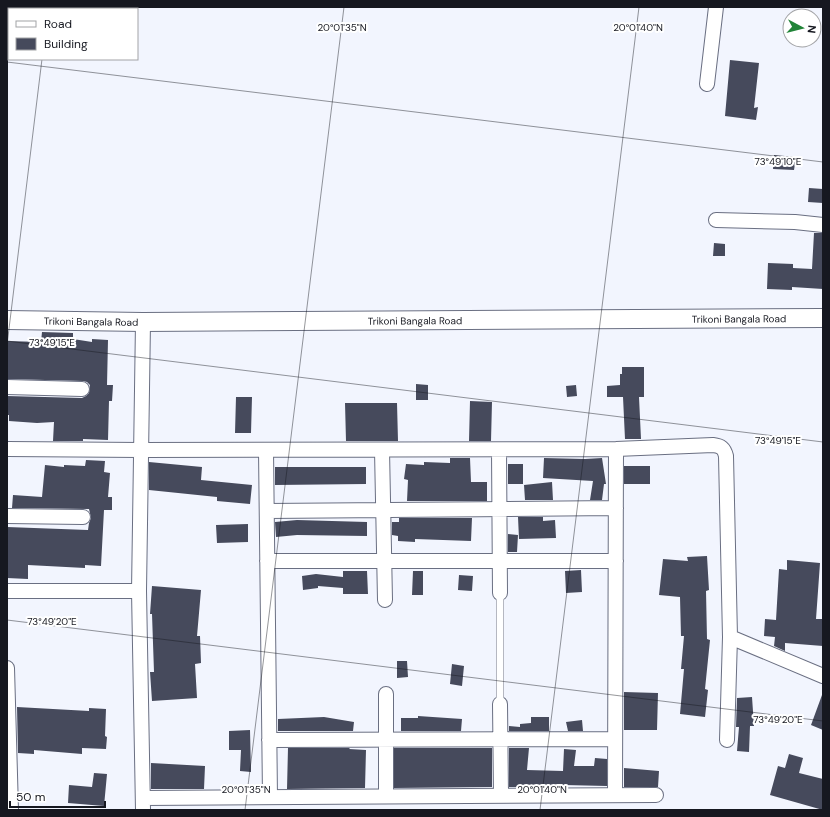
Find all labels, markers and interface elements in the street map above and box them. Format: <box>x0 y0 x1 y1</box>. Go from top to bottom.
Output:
legend <box>8 8 138 60</box>
north arrow <box>782 8 822 48</box>
text: Road <box>44 16 72 32</box>
text: 20°01'35"N <box>317 21 367 34</box>
text: 20°01'40"N <box>613 21 663 34</box>
text: N <box>804 24 819 34</box>
text: Building <box>44 36 88 52</box>
text: 73°49'10"E <box>755 155 802 168</box>
street label: Trikoni Bangala Road <box>692 312 786 325</box>
street label: Trikoni Bangala Road <box>44 314 138 328</box>
street label: Trikoni Bangala Road <box>368 314 462 327</box>
text: 73°49'15"E <box>29 336 75 349</box>
text: 73°49'15"E <box>755 434 801 447</box>
text: 73°49'20"E <box>27 615 77 628</box>
text: 73°49'20"E <box>753 713 803 726</box>
scale bar <box>10 783 105 809</box>
text: 20°01'35"N <box>221 783 271 796</box>
text: 20°01'40"N <box>517 783 567 796</box>
text: 50 m <box>16 789 45 805</box>

